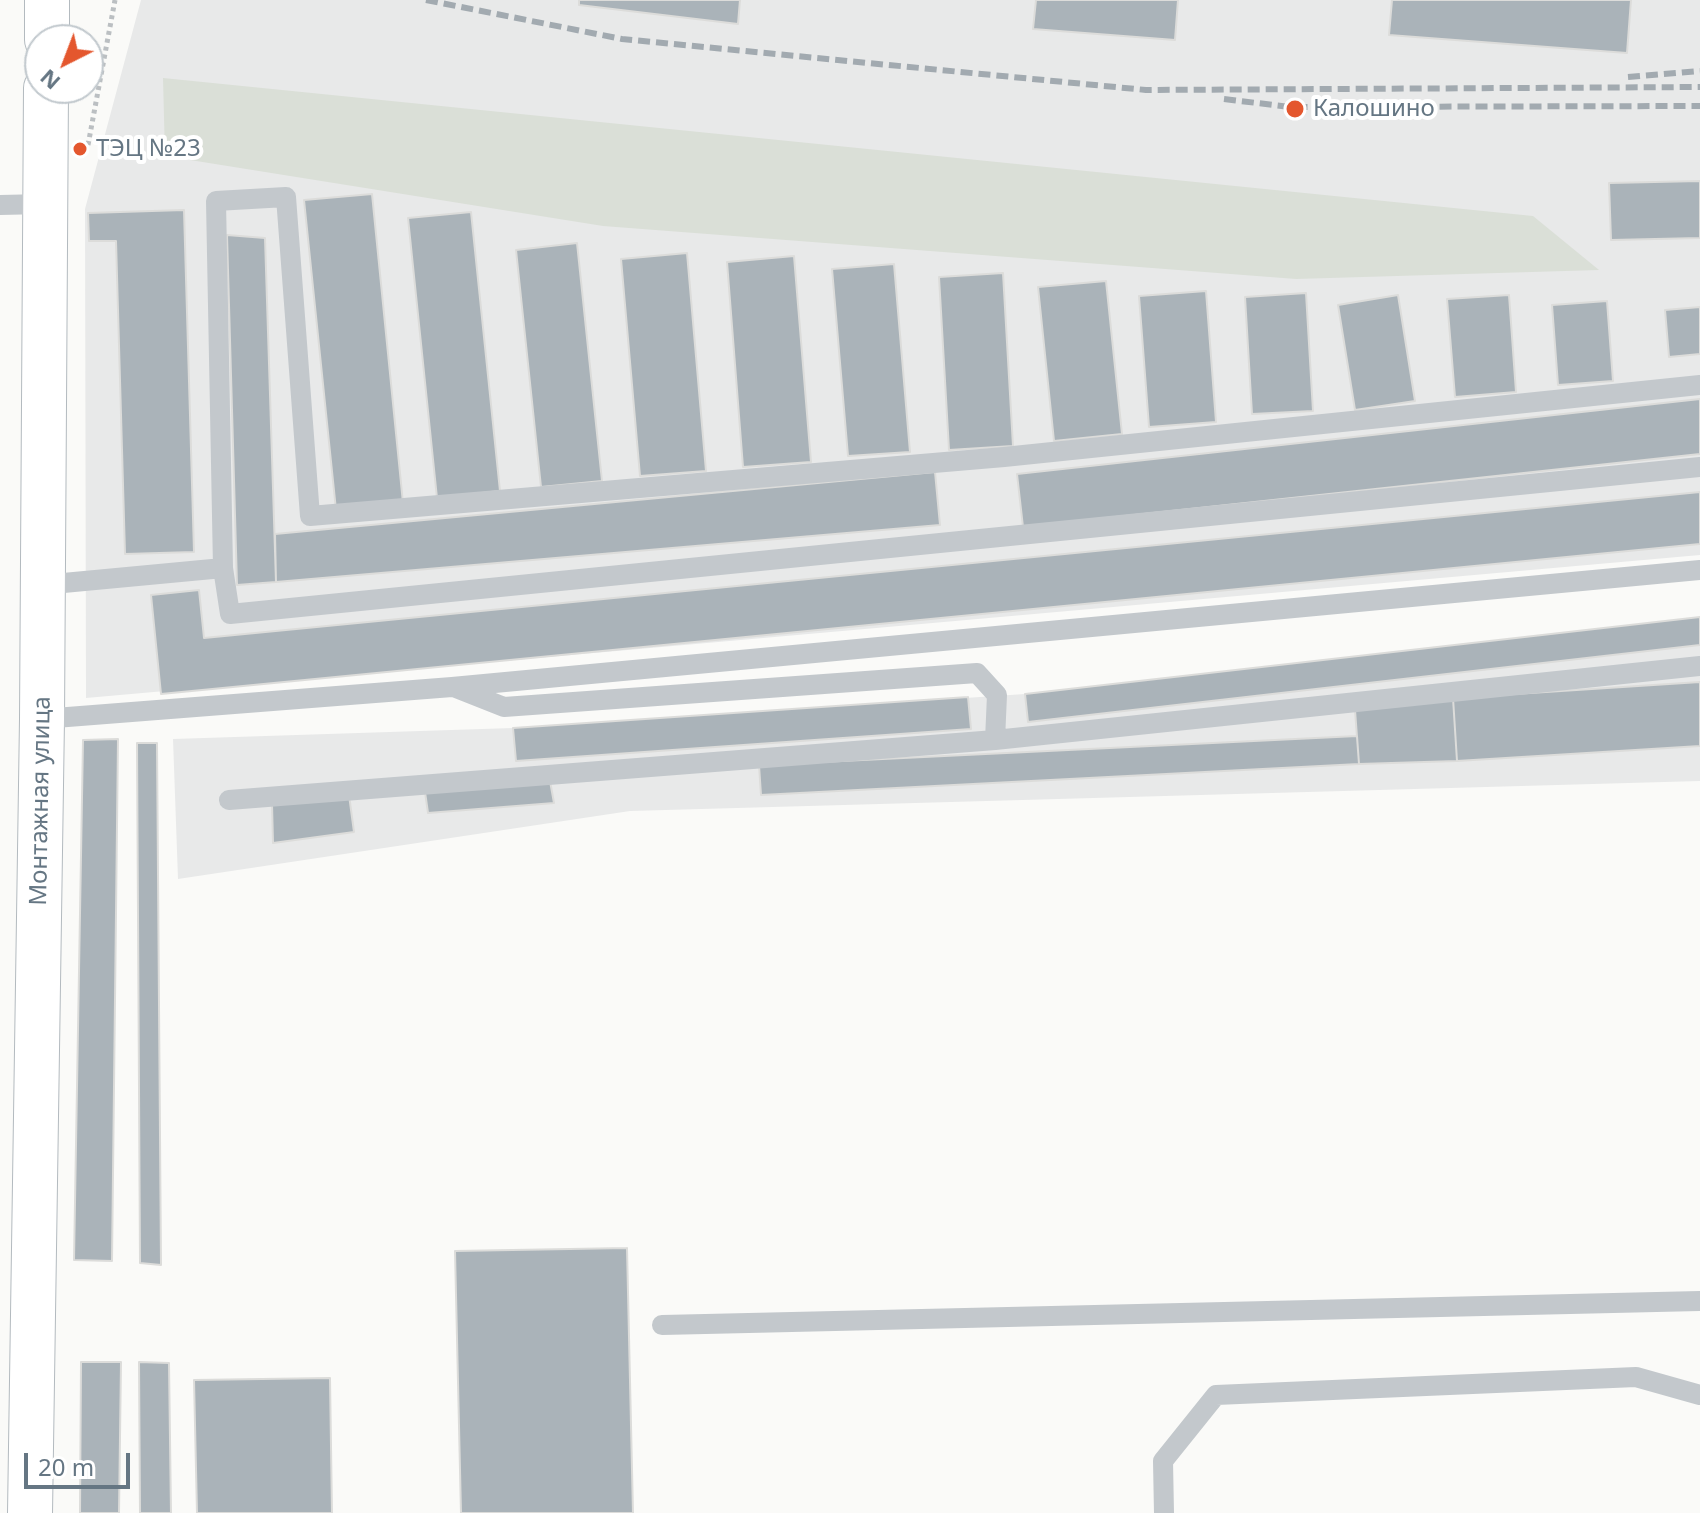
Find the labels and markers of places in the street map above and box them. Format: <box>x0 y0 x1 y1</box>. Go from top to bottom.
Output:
place label: Калошино <box>1313 95 1435 123</box>
marker: Калошино <box>1284 98 1306 120</box>
place label: ТЭЦ №23 <box>96 135 201 163</box>
marker: ТЭЦ №23 <box>71 140 89 158</box>

